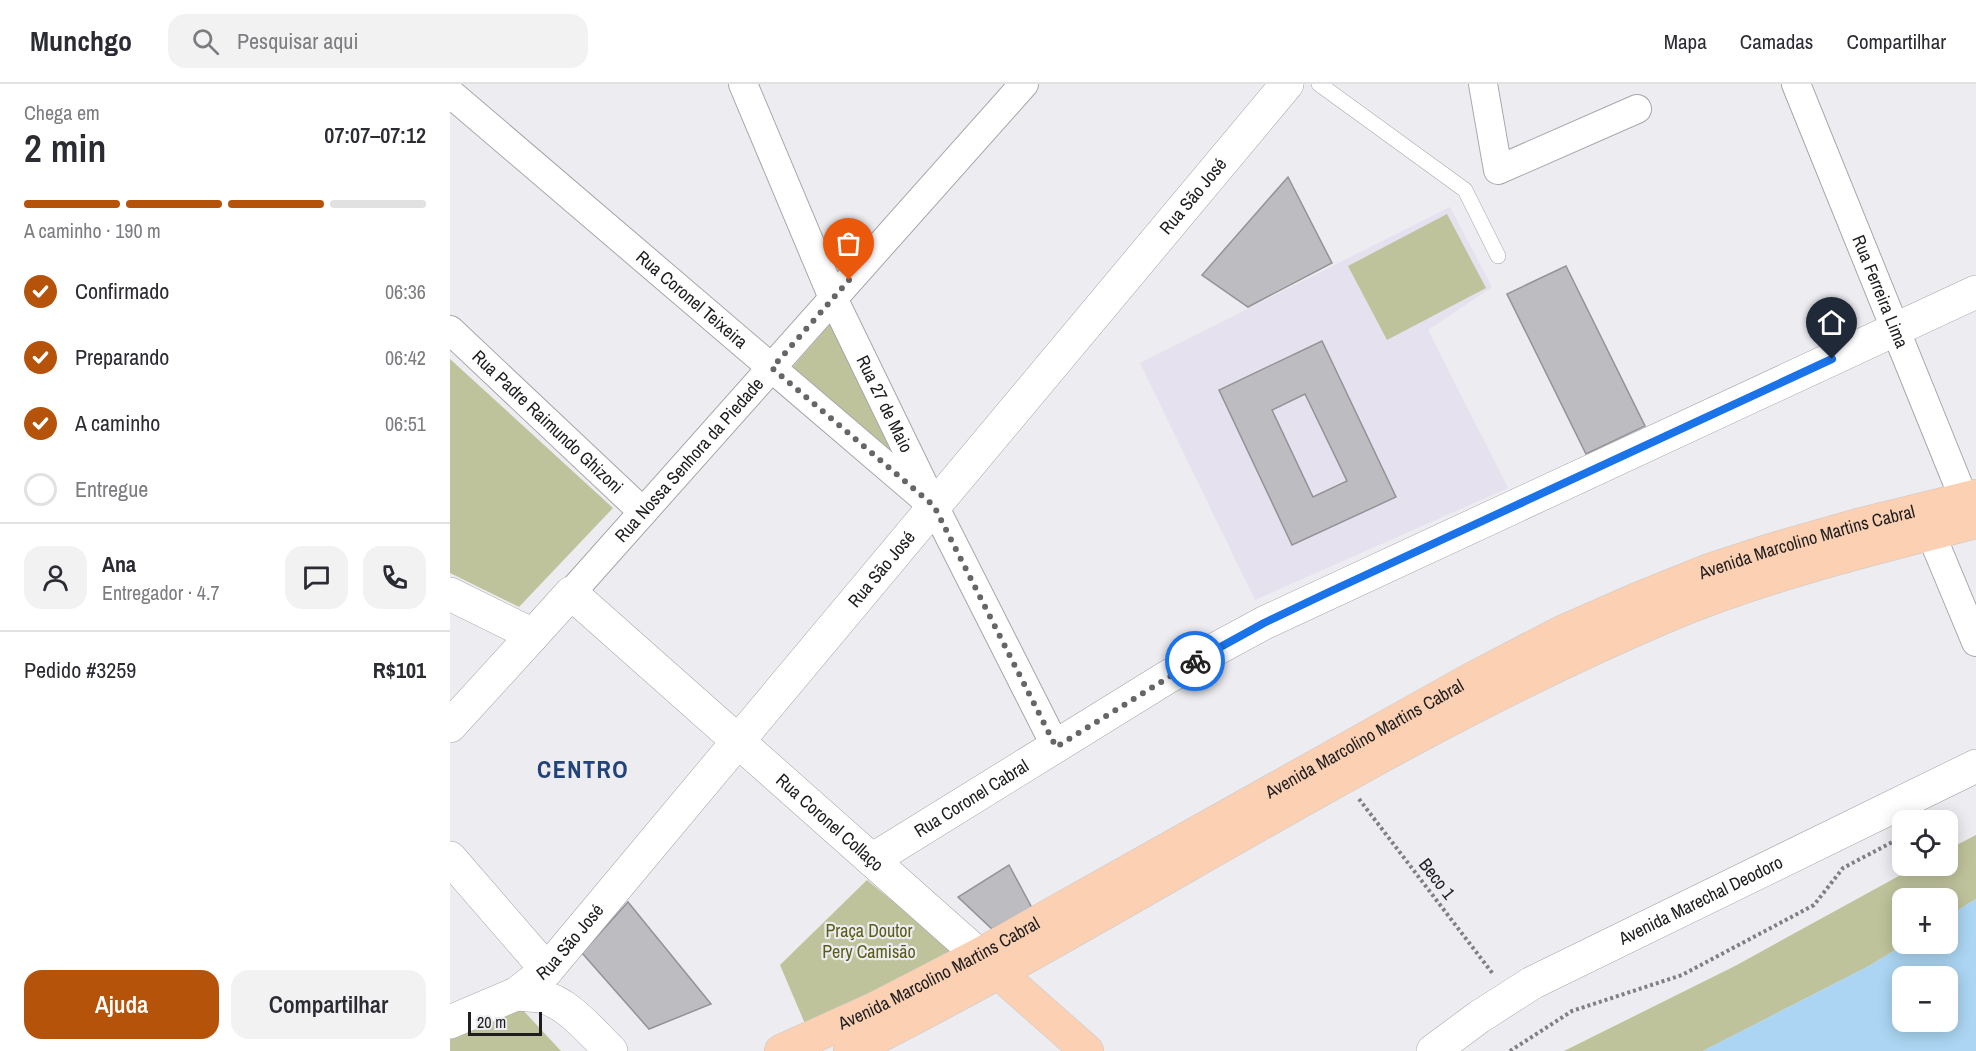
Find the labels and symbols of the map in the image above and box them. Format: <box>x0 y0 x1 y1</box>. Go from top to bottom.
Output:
street label: Rua São José <box>1153 152 1232 240</box>
pin <box>823 218 874 280</box>
street label: Rua Ferreira Lima <box>1846 231 1915 352</box>
street label: Rua Coronel Teixeira <box>631 244 753 354</box>
pin <box>1806 297 1857 359</box>
street label: Rua Padre Raimundo Ghizoni <box>467 344 629 499</box>
street label: Rua 27 de Maio <box>851 351 919 457</box>
street label: Rua Nossa Senhora da Piedade <box>609 372 769 547</box>
street label: Avenida Marcolino Martins Cabral <box>1694 499 1917 585</box>
street label: Rua São José <box>842 525 921 613</box>
courier <box>1165 631 1225 691</box>
street label: Avenida Marcolino Martins Cabral <box>1260 673 1468 805</box>
district label: CENTRO <box>537 753 629 785</box>
street label: Rua Coronel Cabral <box>909 753 1033 843</box>
street label: Rua Coronel Collaço <box>771 768 889 877</box>
street label: Avenida Marechal Deodoro <box>1613 849 1787 951</box>
street label: Beco 1 <box>1413 853 1462 905</box>
street label: Rua São José <box>531 898 609 986</box>
street label: Avenida Marcolino Martins Cabral <box>833 910 1044 1036</box>
park label: Praça Doutor Pery Camisão <box>822 918 916 964</box>
scale bar <box>468 1009 542 1036</box>

